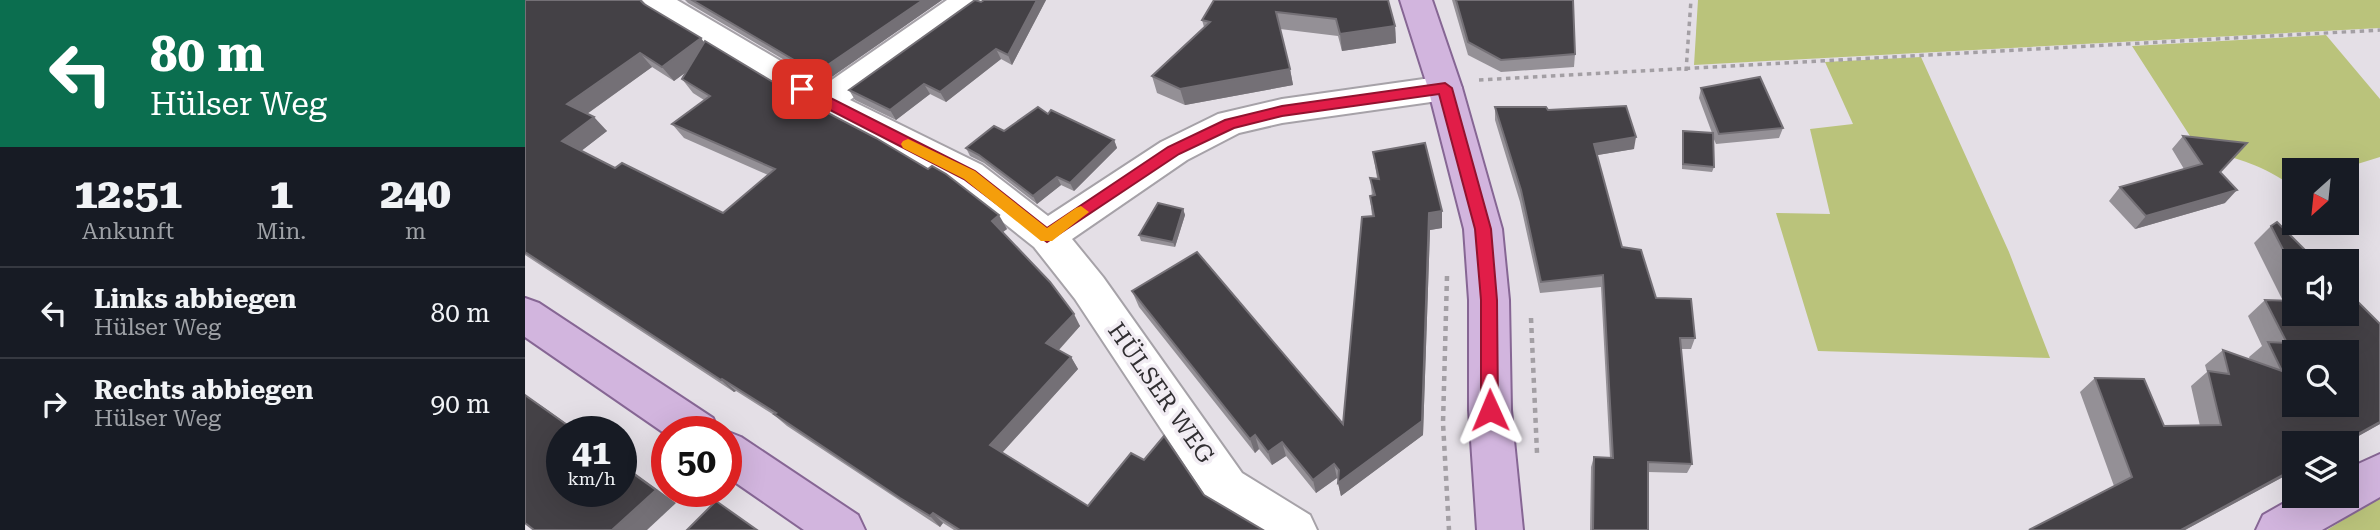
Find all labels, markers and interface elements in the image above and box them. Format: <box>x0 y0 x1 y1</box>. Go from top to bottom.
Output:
text: 80 m <box>150 26 265 83</box>
icon: left <box>35 28 126 119</box>
pin <box>772 59 832 119</box>
icon: arrive <box>783 70 821 108</box>
text: Hülser Weg <box>150 85 327 123</box>
north arrow <box>2282 158 2359 234</box>
map controls <box>2282 158 2359 508</box>
text: 12:51 <box>74 169 182 218</box>
text: 1 <box>269 169 293 218</box>
text: 240 <box>380 169 451 218</box>
text: Ankunft <box>82 218 174 245</box>
text: Min. <box>256 218 306 245</box>
text: m <box>405 218 426 245</box>
button: sound <box>2282 249 2359 326</box>
text: Links abbiegen <box>94 284 297 314</box>
icon: left <box>35 294 73 332</box>
text: 80 m <box>431 298 490 328</box>
text: Hülser Weg <box>94 314 221 341</box>
street label: HÜLSER WEG <box>1102 317 1221 469</box>
button: search <box>2282 340 2359 417</box>
position arrow <box>1453 373 1527 447</box>
text: Rechts abbiegen <box>94 375 313 405</box>
icon: right <box>35 385 73 423</box>
text: 90 m <box>431 389 490 419</box>
text: Hülser Weg <box>94 405 221 432</box>
speed limit sign: 50 <box>651 416 742 507</box>
button: layers <box>2282 431 2359 508</box>
text: 41 <box>572 432 611 473</box>
text: km/h <box>567 468 616 489</box>

